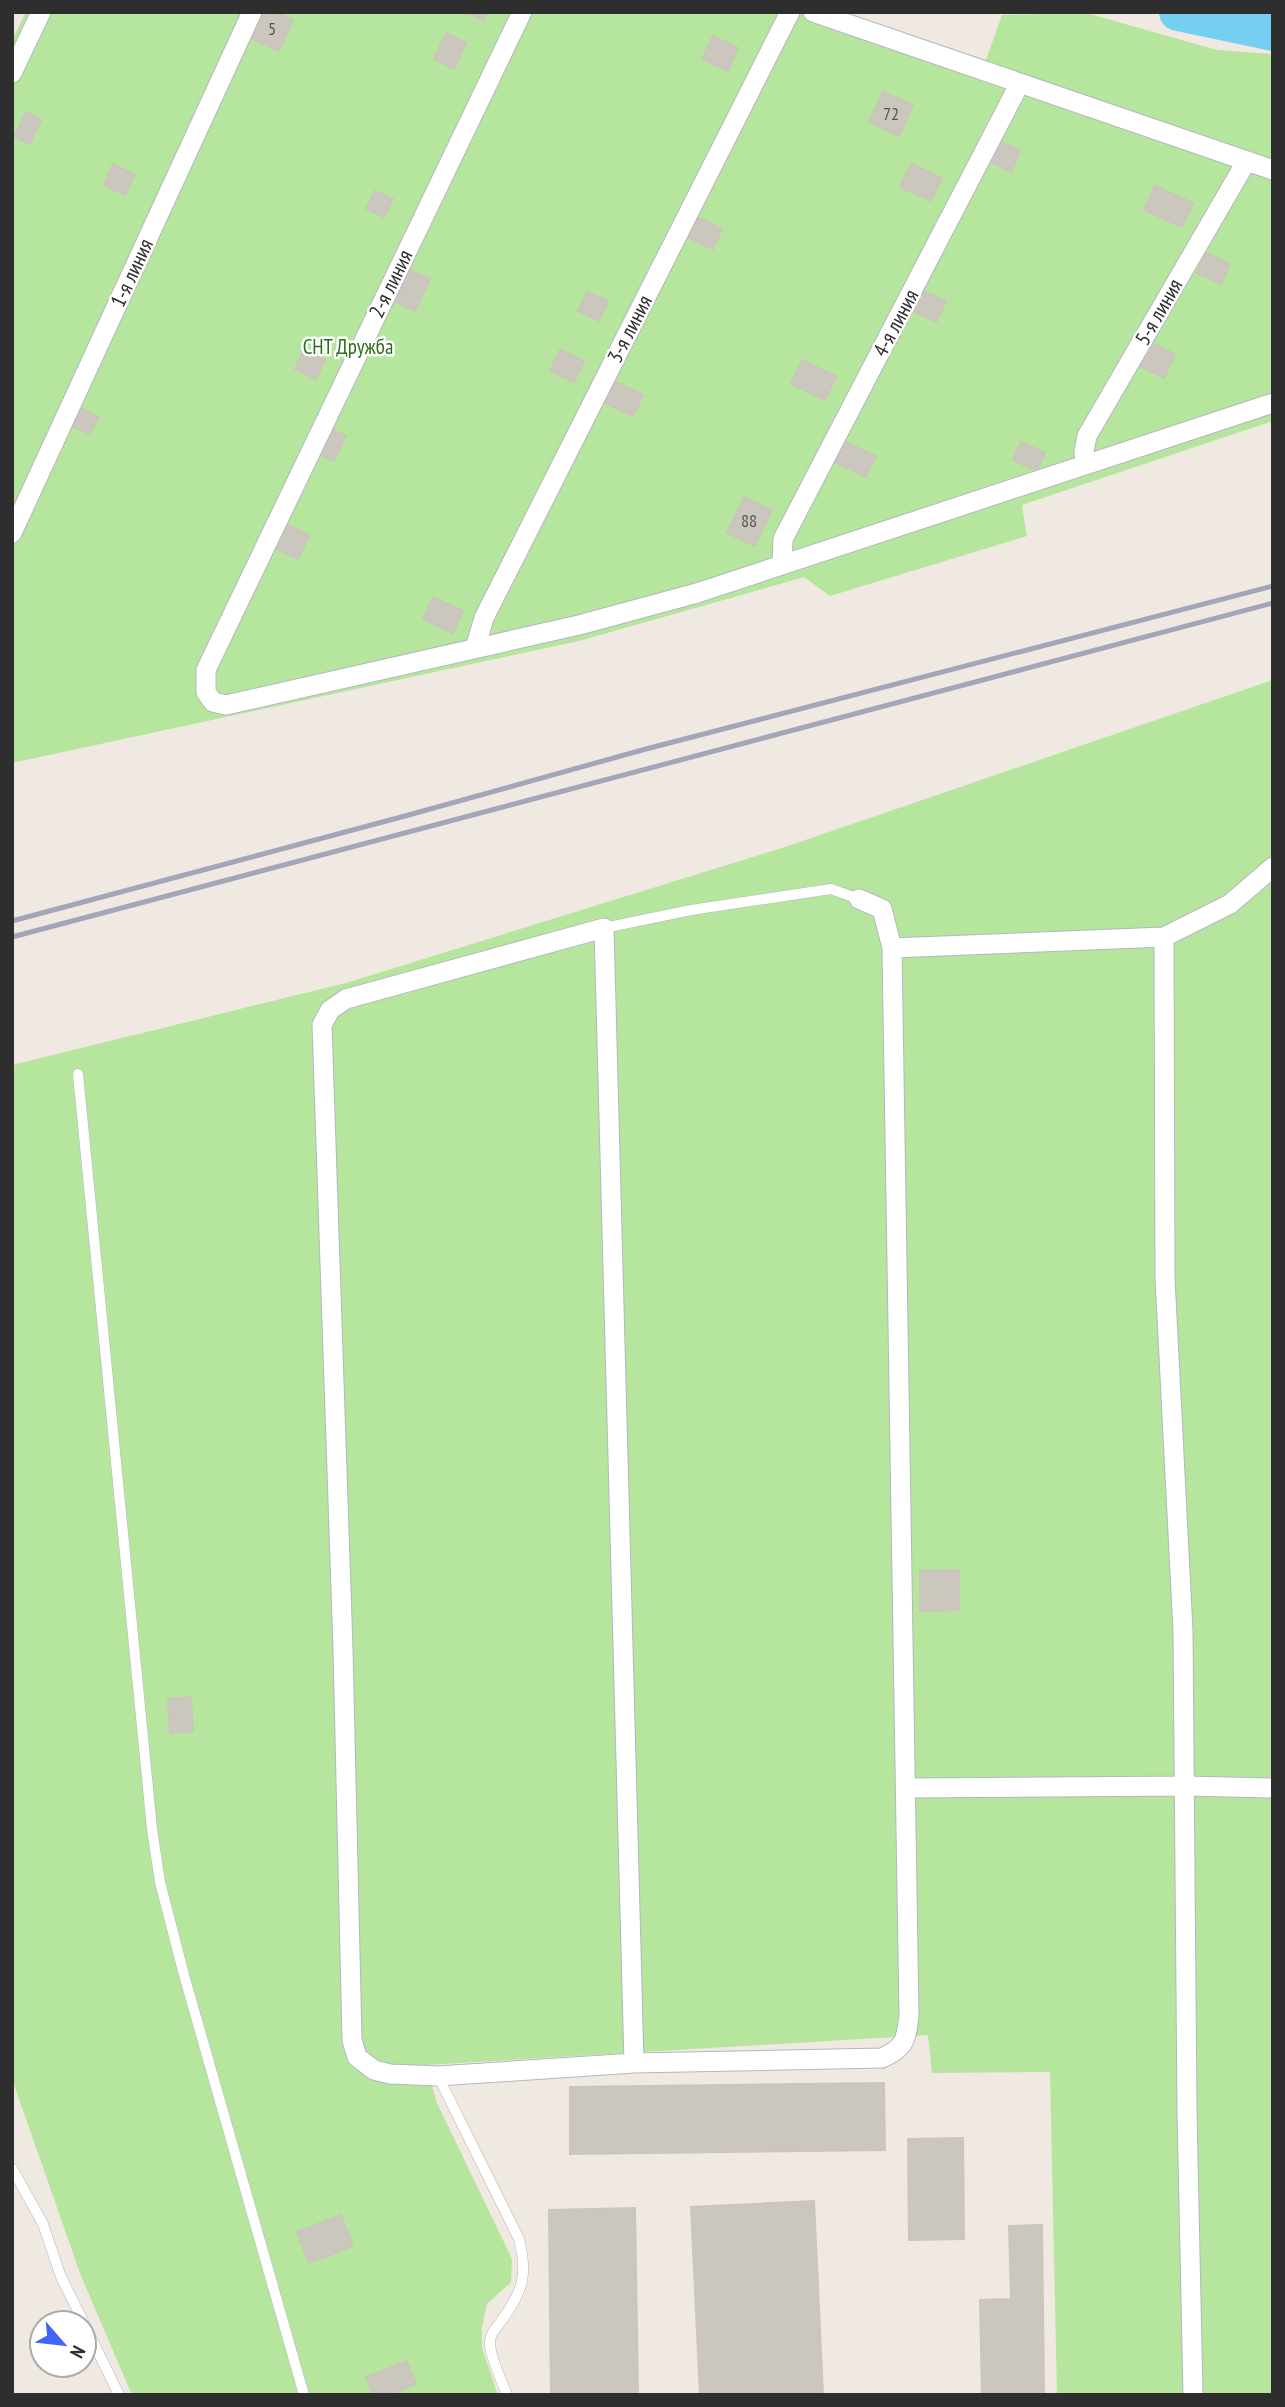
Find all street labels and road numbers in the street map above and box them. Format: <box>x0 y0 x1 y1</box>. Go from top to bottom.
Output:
street label: 1-я линия <box>104 234 159 311</box>
street label: 2-я линия <box>363 245 419 322</box>
street label: 5-я линия <box>1129 274 1188 350</box>
street label: 4-я линия <box>867 284 924 361</box>
street label: 3-я линия <box>601 290 658 367</box>

